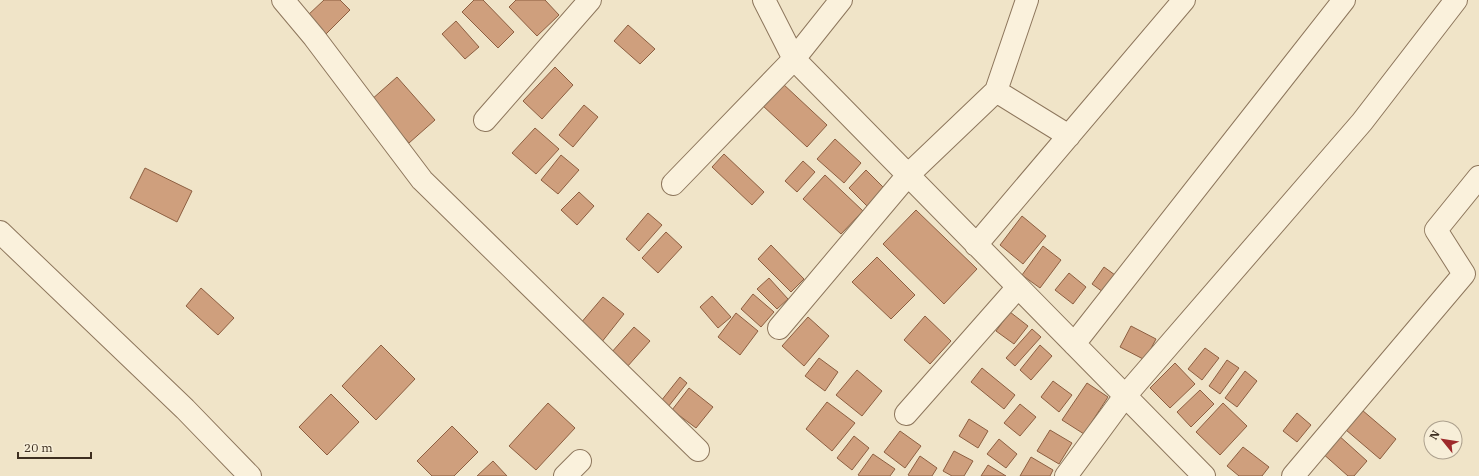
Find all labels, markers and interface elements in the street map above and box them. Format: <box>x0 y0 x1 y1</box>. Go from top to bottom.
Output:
north arrow <box>1423 420 1463 460</box>
text: N <box>1426 427 1443 442</box>
scale bar <box>18 434 91 460</box>
text: 20 m <box>24 440 53 455</box>

